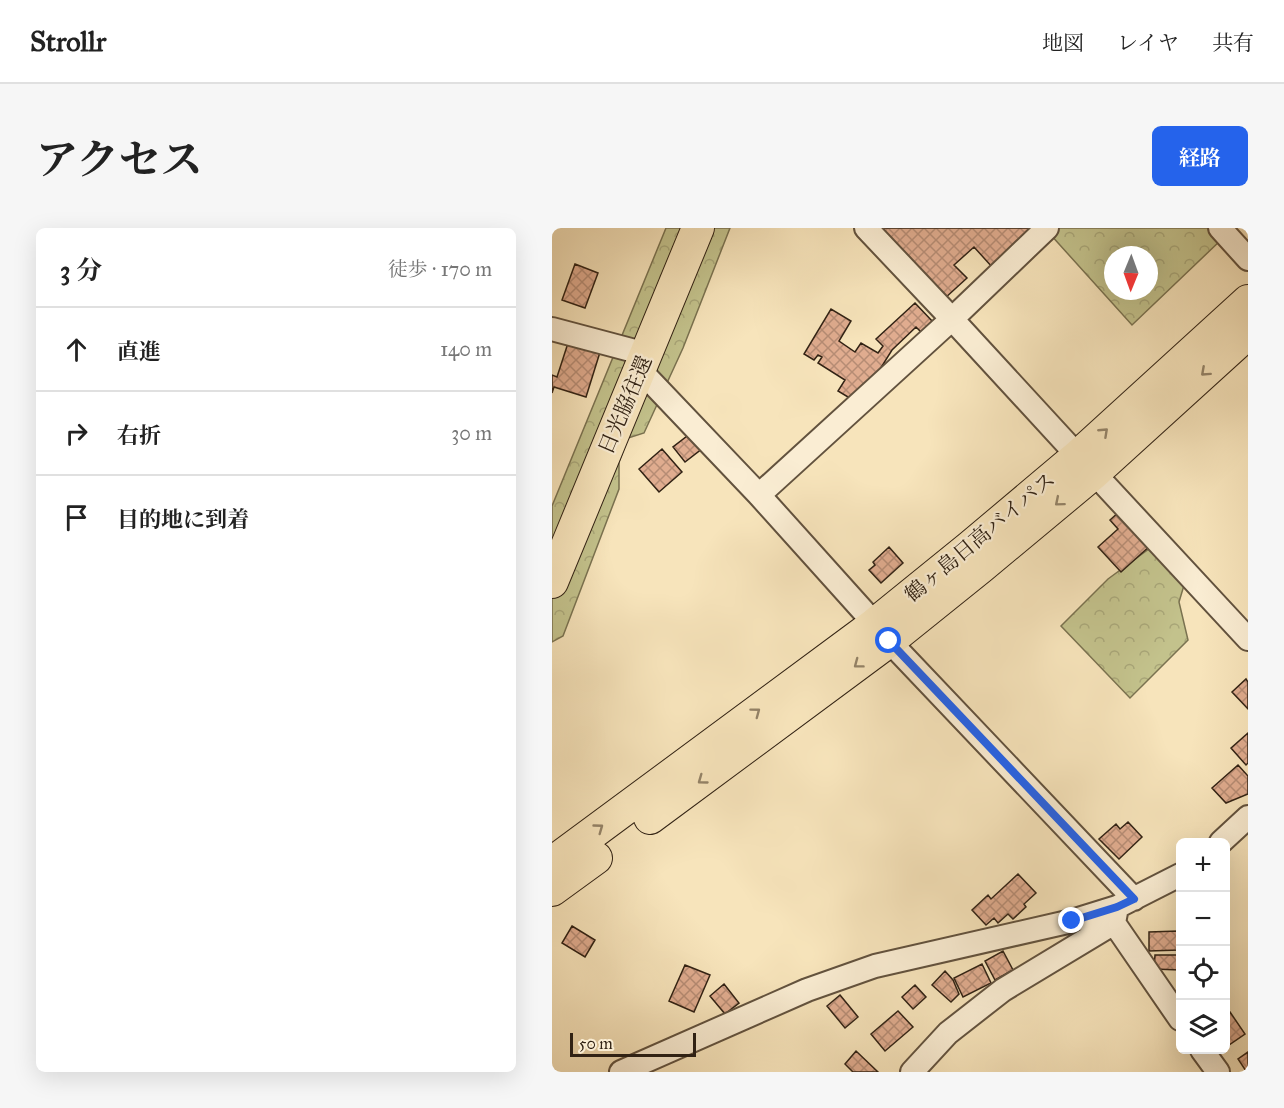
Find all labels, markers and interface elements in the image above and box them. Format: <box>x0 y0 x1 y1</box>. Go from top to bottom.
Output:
text: Strollr <box>30 24 106 59</box>
text: 地図 <box>1042 30 1084 56</box>
text: レイヤ <box>1117 30 1179 56</box>
text: 共有 <box>1212 30 1254 56</box>
button: 経路 <box>1152 126 1248 186</box>
text: アクセス <box>36 134 203 186</box>
north arrow <box>1104 246 1158 300</box>
text: 3 分 <box>60 254 102 286</box>
text: 徒歩 · 170 m <box>388 257 492 281</box>
icon: ahead <box>60 333 93 366</box>
text: 140 m <box>440 337 492 361</box>
text: 直進 <box>117 338 161 365</box>
street label: 日光脇往還 <box>593 352 657 458</box>
one-way arrow <box>1201 365 1211 376</box>
icon: right <box>60 417 93 450</box>
text: 30 m <box>451 421 492 445</box>
text: 右折 <box>117 422 161 449</box>
one-way arrow <box>1097 428 1108 439</box>
street label: 鶴ヶ島日高バイパス <box>899 466 1061 608</box>
one-way arrow <box>1055 495 1066 506</box>
icon: arrive <box>60 501 93 534</box>
text: 目的地に到着 <box>117 506 249 533</box>
route start <box>875 627 901 653</box>
one-way arrow <box>854 657 865 668</box>
one-way arrow <box>750 709 761 720</box>
one-way arrow <box>697 773 708 784</box>
one-way arrow <box>593 824 604 835</box>
map controls <box>1176 838 1230 1054</box>
button: + <box>1176 838 1230 892</box>
button: − <box>1176 892 1230 946</box>
route end <box>1058 907 1084 933</box>
button: locate <box>1176 946 1230 1000</box>
button: layers <box>1176 1000 1230 1054</box>
scale bar <box>570 1030 696 1058</box>
text: 50 m <box>579 1034 613 1053</box>

